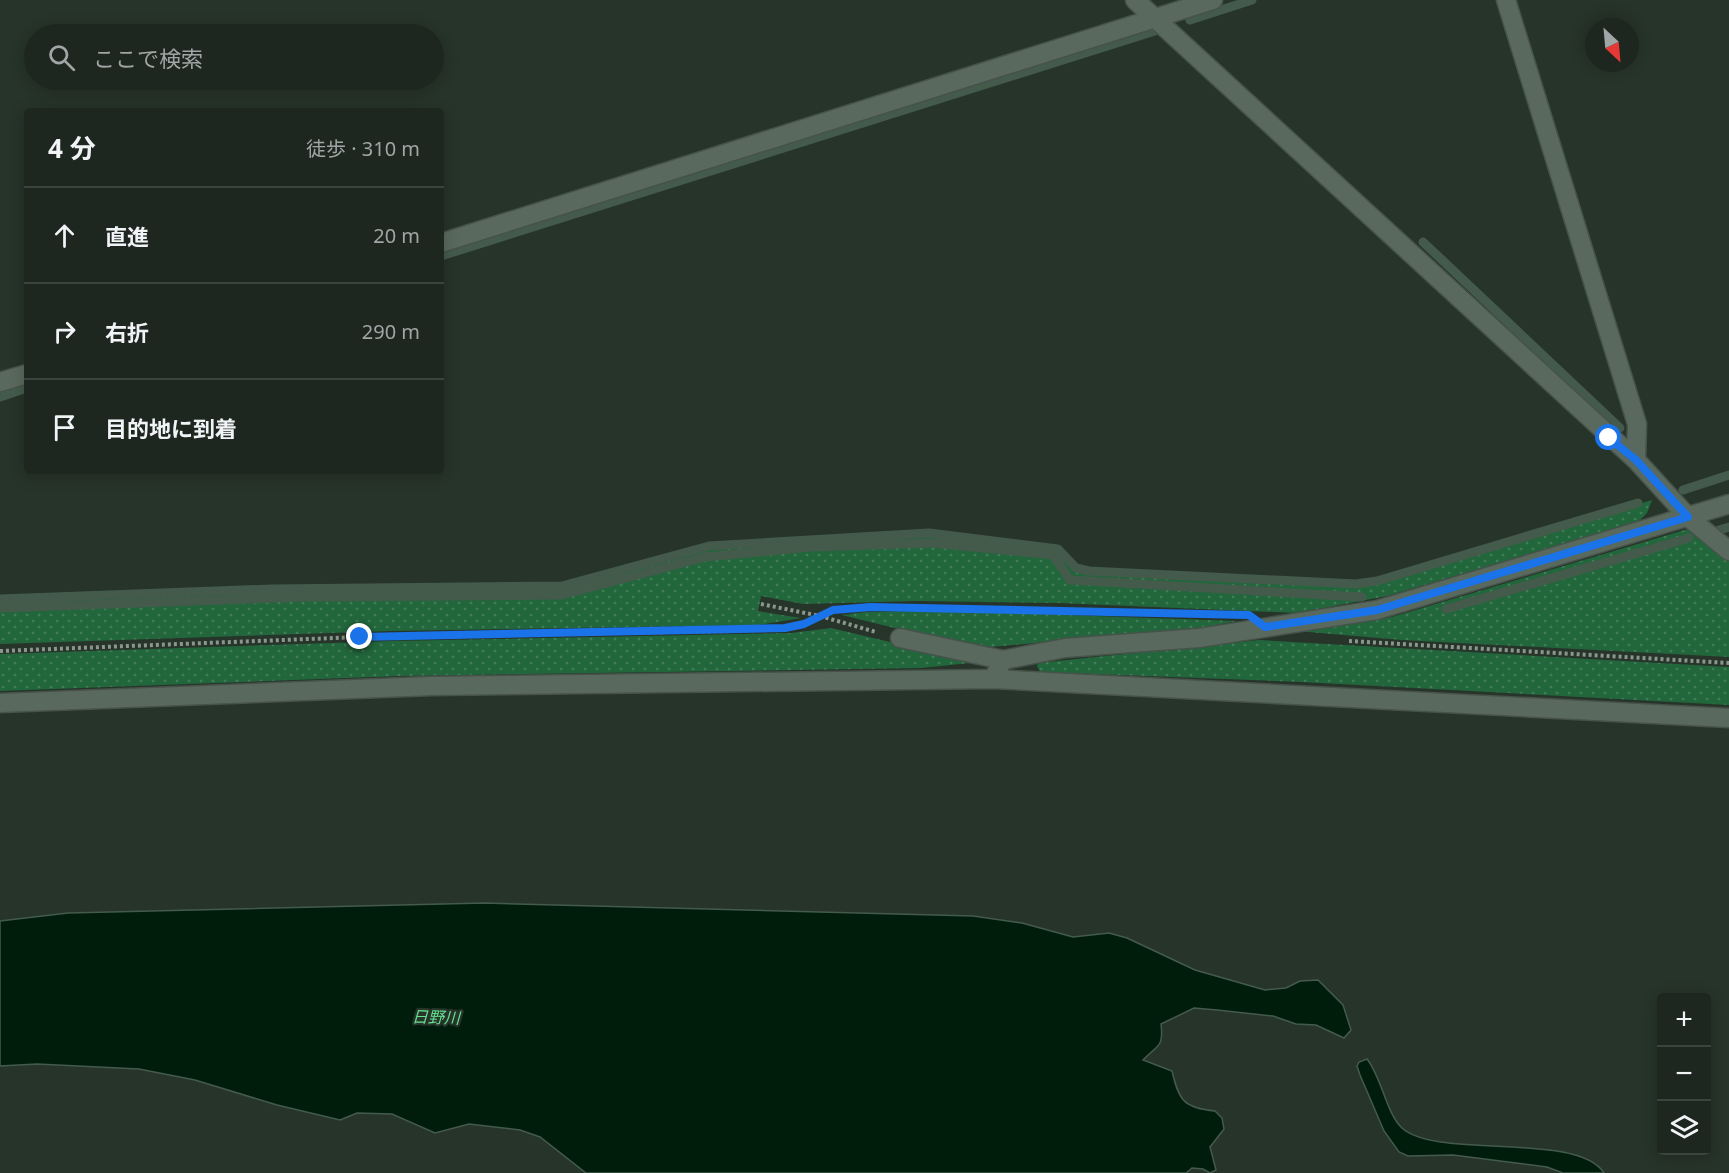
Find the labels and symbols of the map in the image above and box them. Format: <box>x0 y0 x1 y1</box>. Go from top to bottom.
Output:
north arrow <box>1585 18 1639 72</box>
route start <box>1595 424 1621 450</box>
route end <box>346 623 372 649</box>
water label: 日野川 <box>412 1005 462 1029</box>

